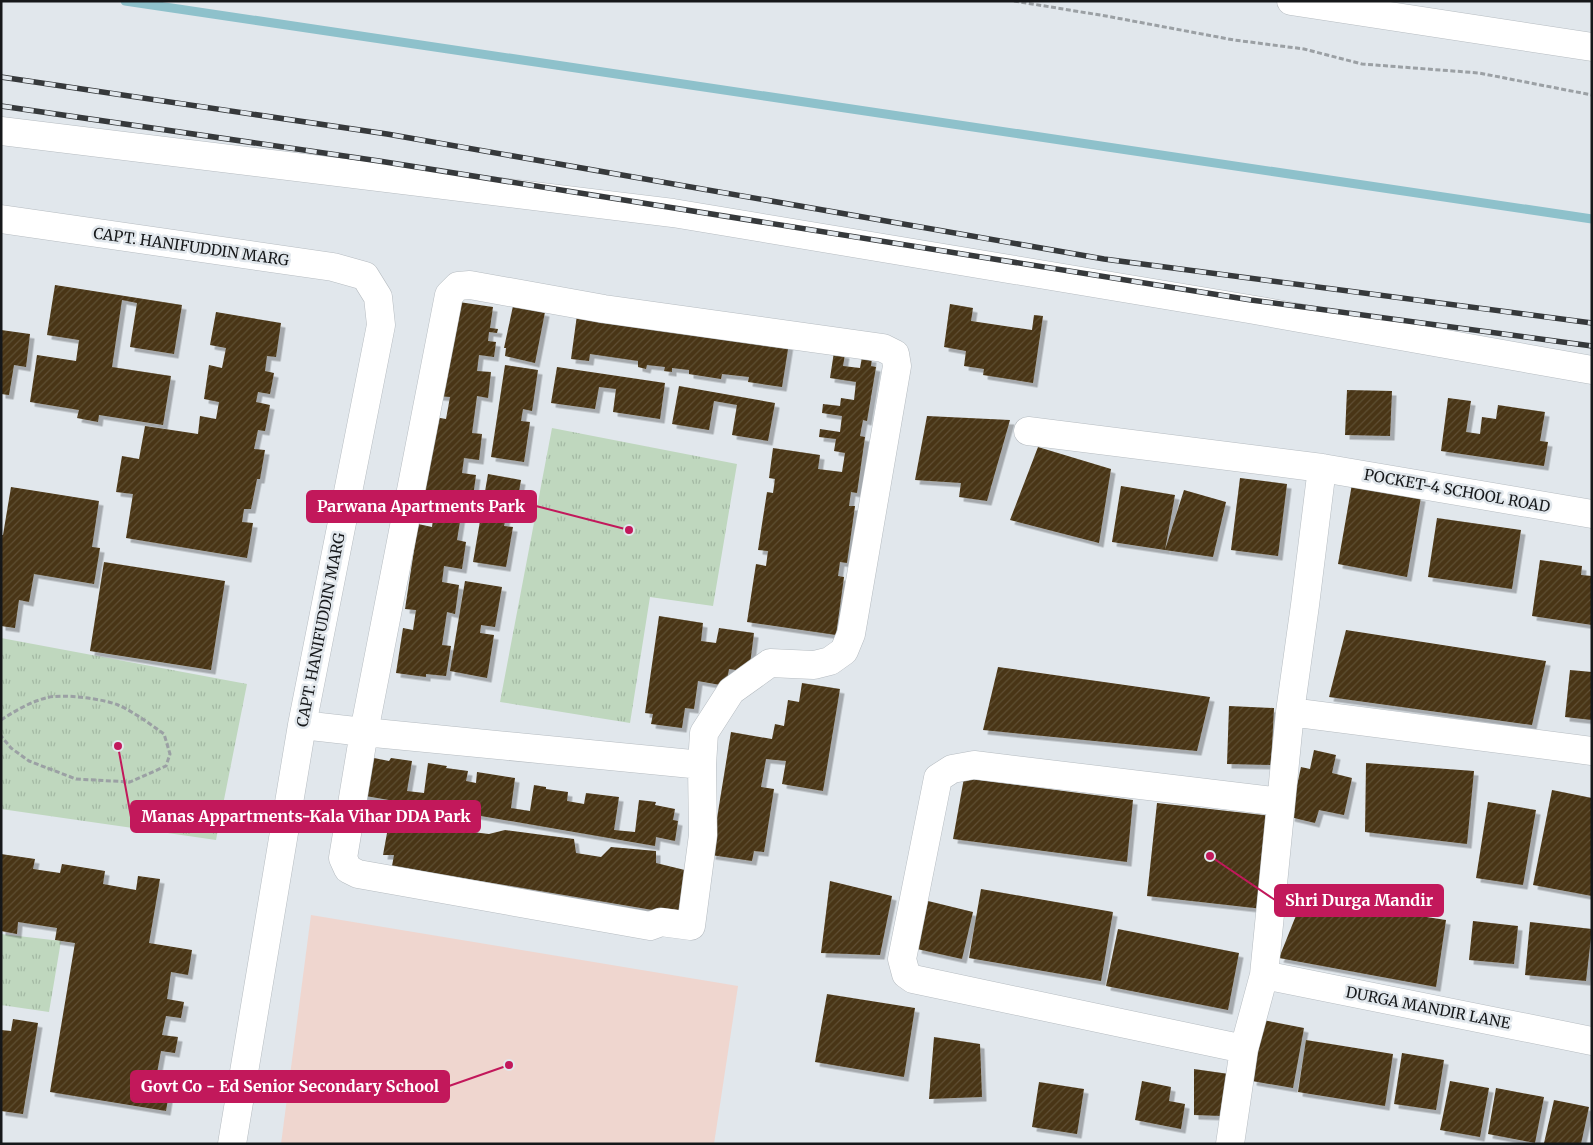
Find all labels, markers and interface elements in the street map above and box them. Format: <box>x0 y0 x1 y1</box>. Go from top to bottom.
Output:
street label: CAPT. HANIFUDDIN MARG <box>92 223 290 270</box>
street label: POCKET-4 SCHOOL ROAD <box>1363 465 1552 516</box>
callout: Parwana Apartments Park <box>307 491 536 522</box>
text: Parwana Apartments Park <box>317 496 526 516</box>
street label: CAPT. HANIFUDDIN MARG <box>292 531 349 728</box>
callout: Manas Appartments-Kala Vihar DDA Park <box>131 801 480 832</box>
text: Manas Appartments-Kala Vihar DDA Park <box>141 806 471 826</box>
callout: Shri Durga Mandir <box>1275 885 1443 916</box>
text: Shri Durga Mandir <box>1285 890 1434 910</box>
street label: DURGA MANDIR LANE <box>1344 982 1512 1033</box>
callout: Govt Co - Ed Senior Secondary School <box>131 1071 449 1102</box>
text: Govt Co - Ed Senior Secondary School <box>141 1076 439 1096</box>

